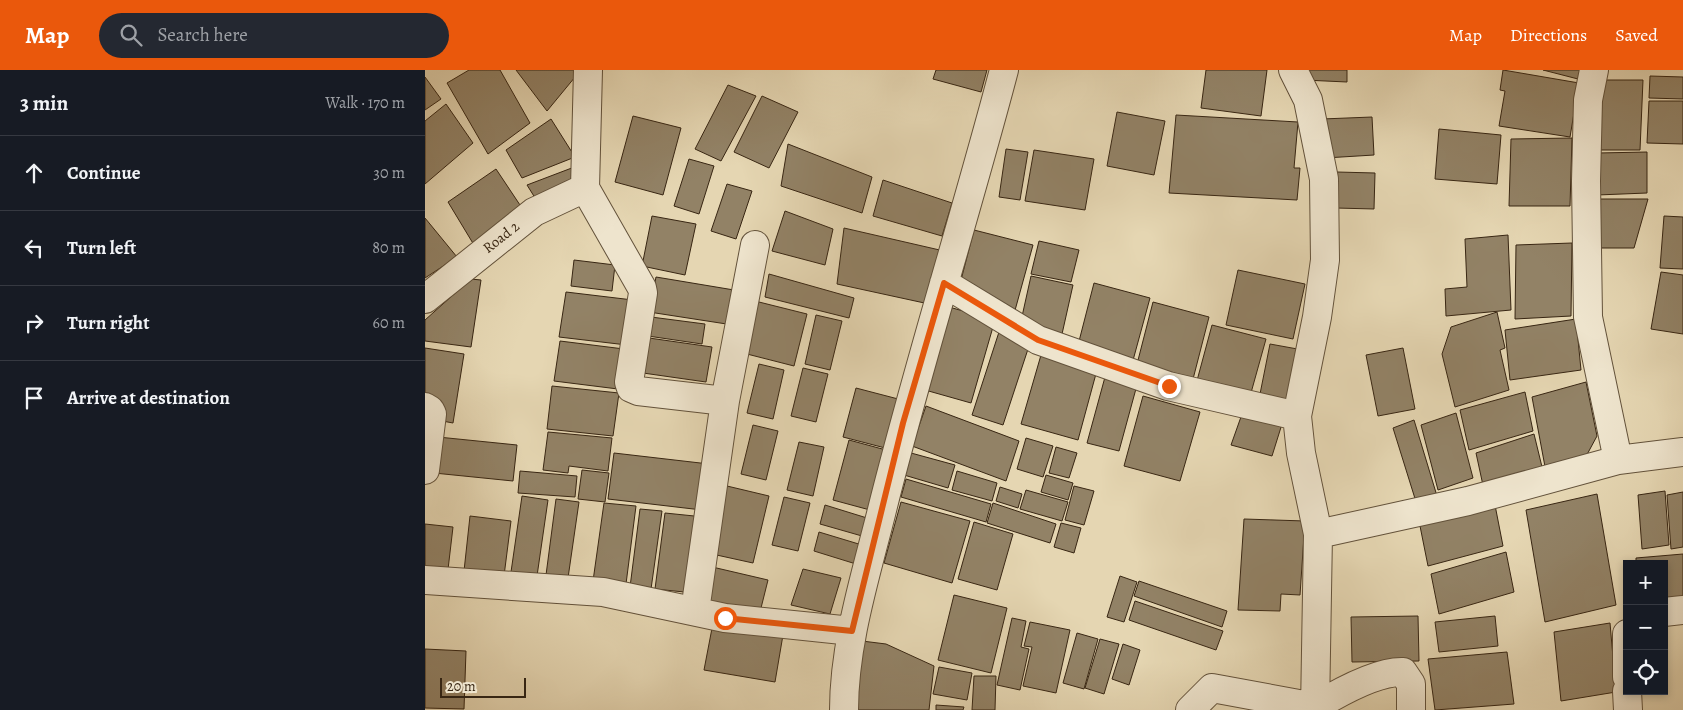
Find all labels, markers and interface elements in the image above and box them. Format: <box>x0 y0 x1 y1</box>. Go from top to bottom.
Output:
search box <box>99 13 449 58</box>
text: Map <box>25 19 69 51</box>
icon: search <box>117 21 145 49</box>
text: Search here <box>157 22 248 48</box>
text: Map <box>1449 23 1482 47</box>
text: Directions <box>1510 23 1587 47</box>
text: Saved <box>1615 23 1658 47</box>
text: 3 min <box>20 89 68 117</box>
text: Walk · 170 m <box>325 92 405 114</box>
icon: ahead <box>20 159 48 187</box>
text: Continue <box>67 160 141 186</box>
text: 30 m <box>373 162 405 184</box>
street label: Road 2 <box>479 216 523 258</box>
icon: left <box>20 234 48 262</box>
text: Turn left <box>67 235 136 261</box>
text: 80 m <box>372 237 405 259</box>
icon: right <box>20 309 48 337</box>
text: Turn right <box>67 310 149 336</box>
text: 60 m <box>373 312 405 334</box>
route end <box>1158 375 1181 398</box>
icon: arrive <box>20 384 48 412</box>
text: Arrive at destination <box>67 385 230 411</box>
map controls <box>1623 560 1668 695</box>
button: + <box>1623 560 1668 605</box>
button: − <box>1623 605 1668 650</box>
route start <box>714 607 737 630</box>
button: locate <box>1623 650 1668 695</box>
scale bar <box>440 675 526 698</box>
text: 20 m <box>447 677 476 696</box>

